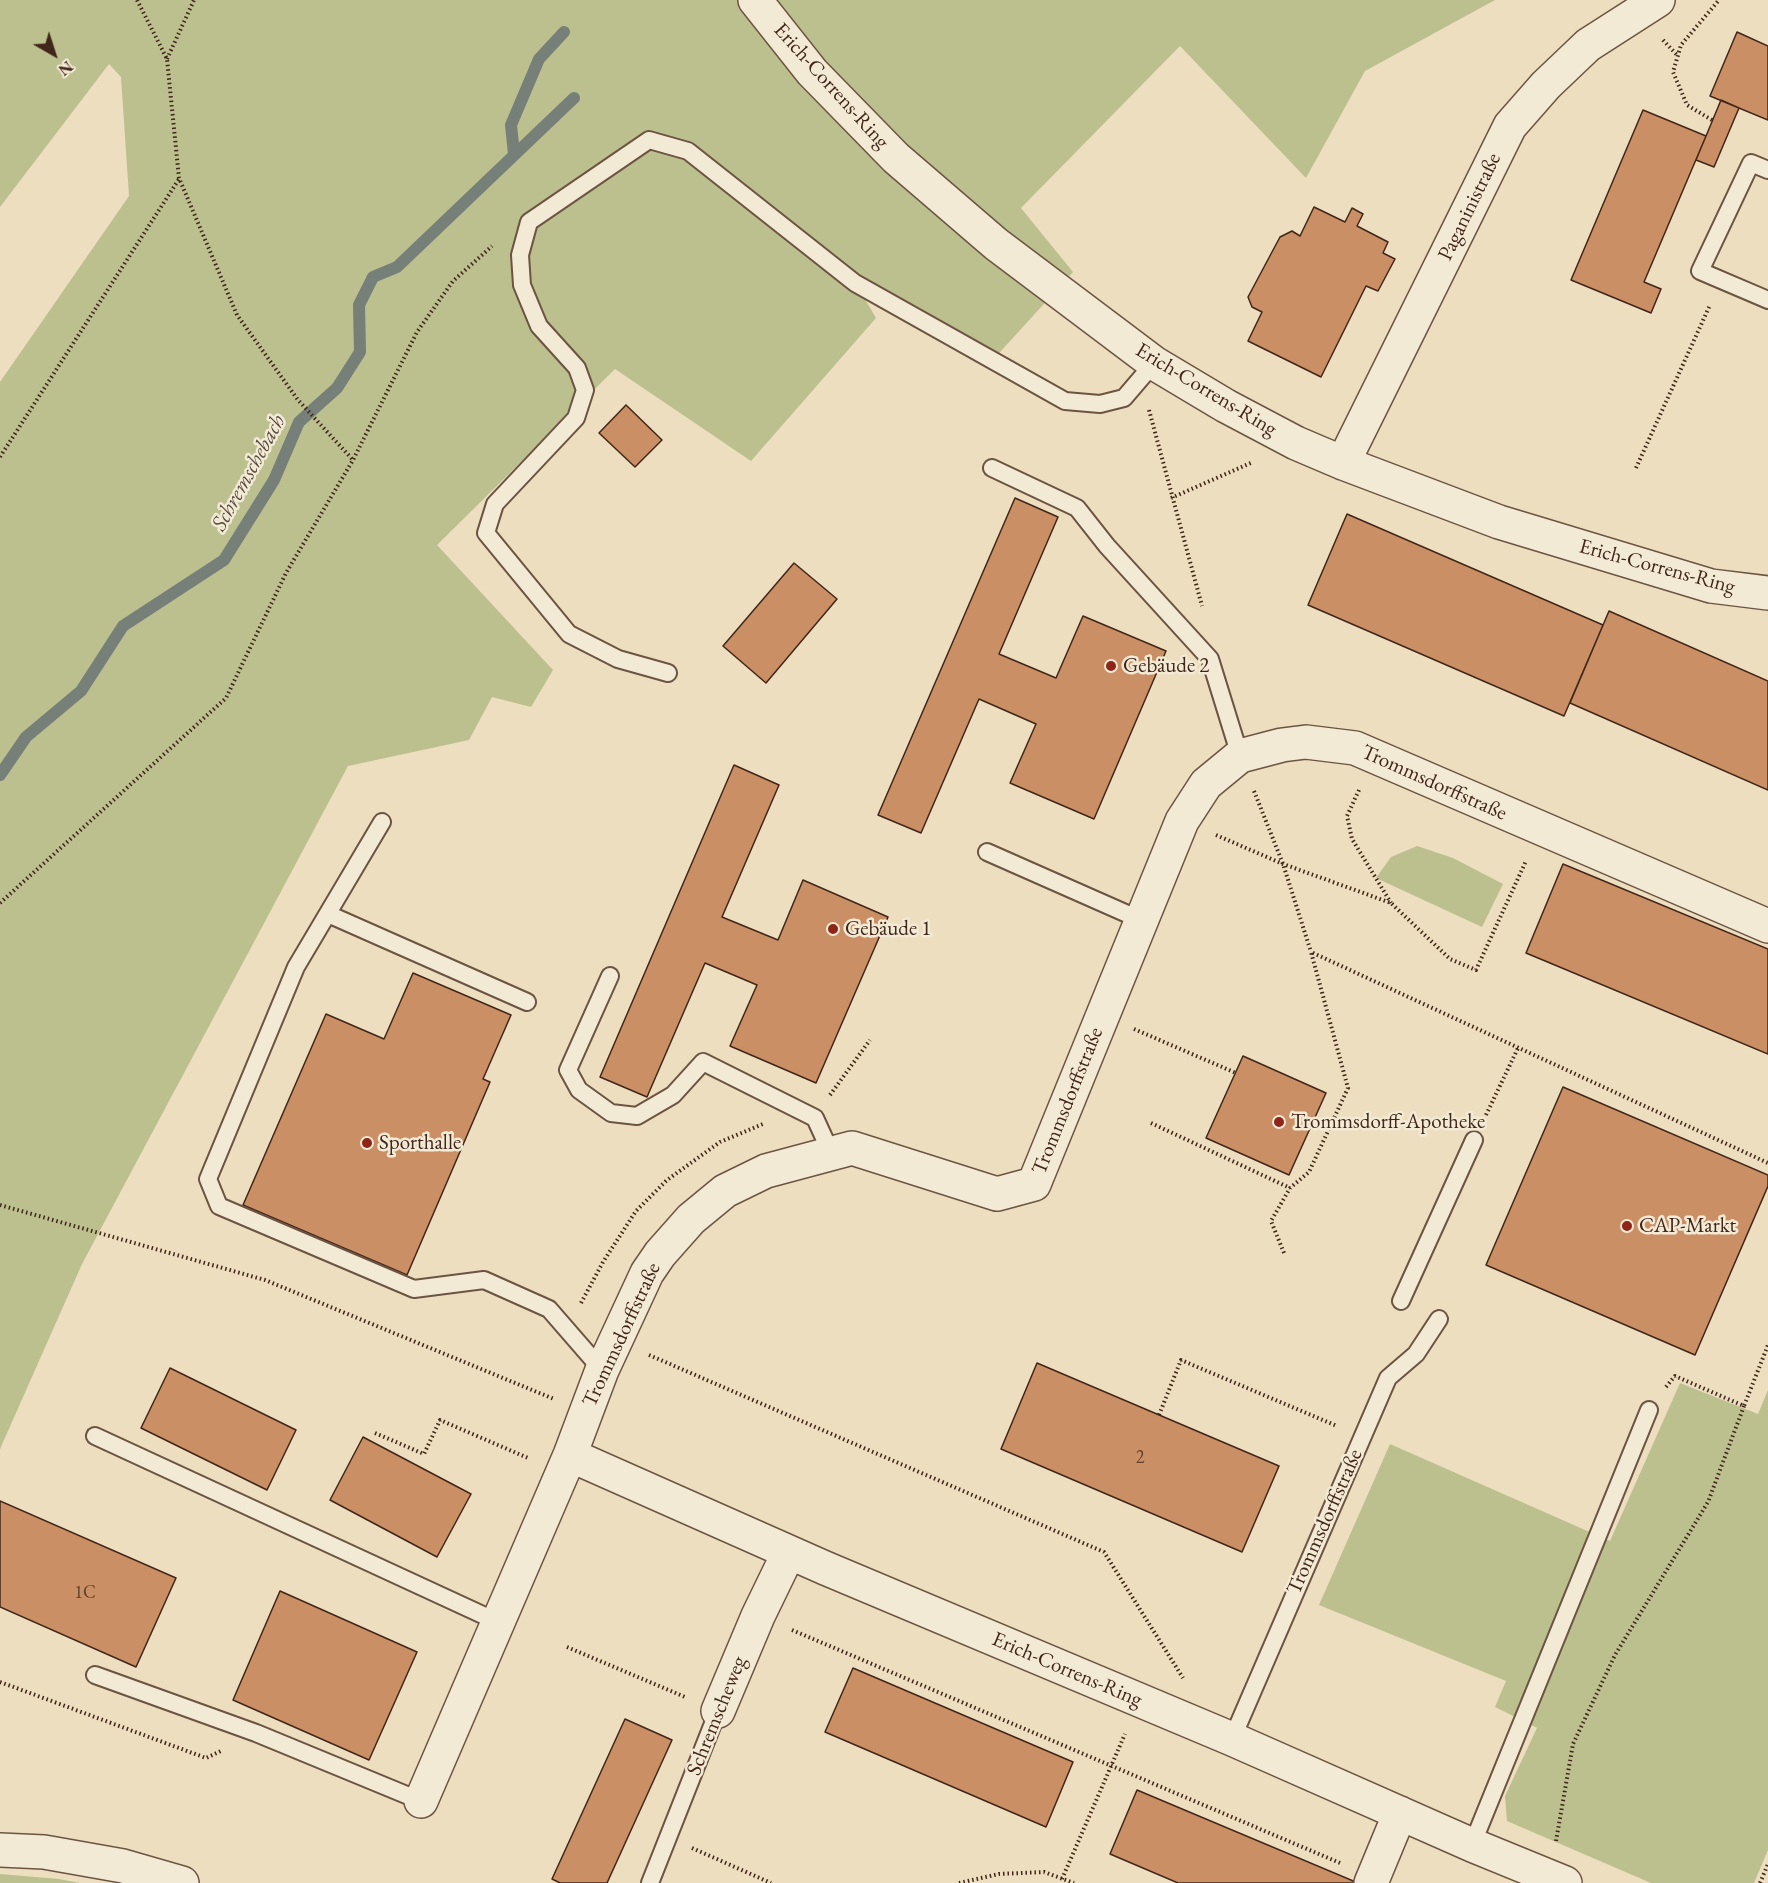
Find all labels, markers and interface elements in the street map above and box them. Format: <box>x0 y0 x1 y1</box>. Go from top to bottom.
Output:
street label: Erich-Correns-Ring <box>768 18 894 154</box>
north arrow <box>24 24 84 84</box>
text: N <box>54 56 77 81</box>
street label: Paganinistraße <box>1433 149 1507 265</box>
street label: Erich-Correns-Ring <box>1131 338 1281 442</box>
water label: Schremschebach <box>206 410 292 536</box>
street label: Erich-Correns-Ring <box>1576 534 1738 600</box>
place label: Gebäude 2 <box>1123 653 1209 679</box>
marker: Gebäude 2 <box>1104 659 1118 673</box>
street label: Trommsdorffstraße <box>1357 740 1511 826</box>
place label: Gebäude 1 <box>845 916 931 942</box>
marker: Gebäude 1 <box>826 922 840 936</box>
street label: Trommsdorffstraße <box>1027 1024 1109 1178</box>
place label: Trommsdorff-Apotheke <box>1291 1109 1485 1135</box>
marker: Trommsdorff-Apotheke <box>1272 1115 1286 1129</box>
place label: Sporthalle <box>379 1130 461 1156</box>
marker: Sporthalle <box>360 1136 374 1150</box>
place label: CAP-Markt <box>1639 1213 1736 1239</box>
marker: CAP-Markt <box>1620 1219 1634 1233</box>
street label: Trommsdorffstraße <box>578 1259 666 1411</box>
street label: Trommsdorffstraße <box>1282 1445 1368 1599</box>
house number: 2 <box>1136 1447 1144 1469</box>
house number: 1C <box>74 1582 96 1604</box>
street label: Erich-Correns-Ring <box>988 1627 1146 1713</box>
street label: Schremscheweg <box>682 1653 752 1779</box>

